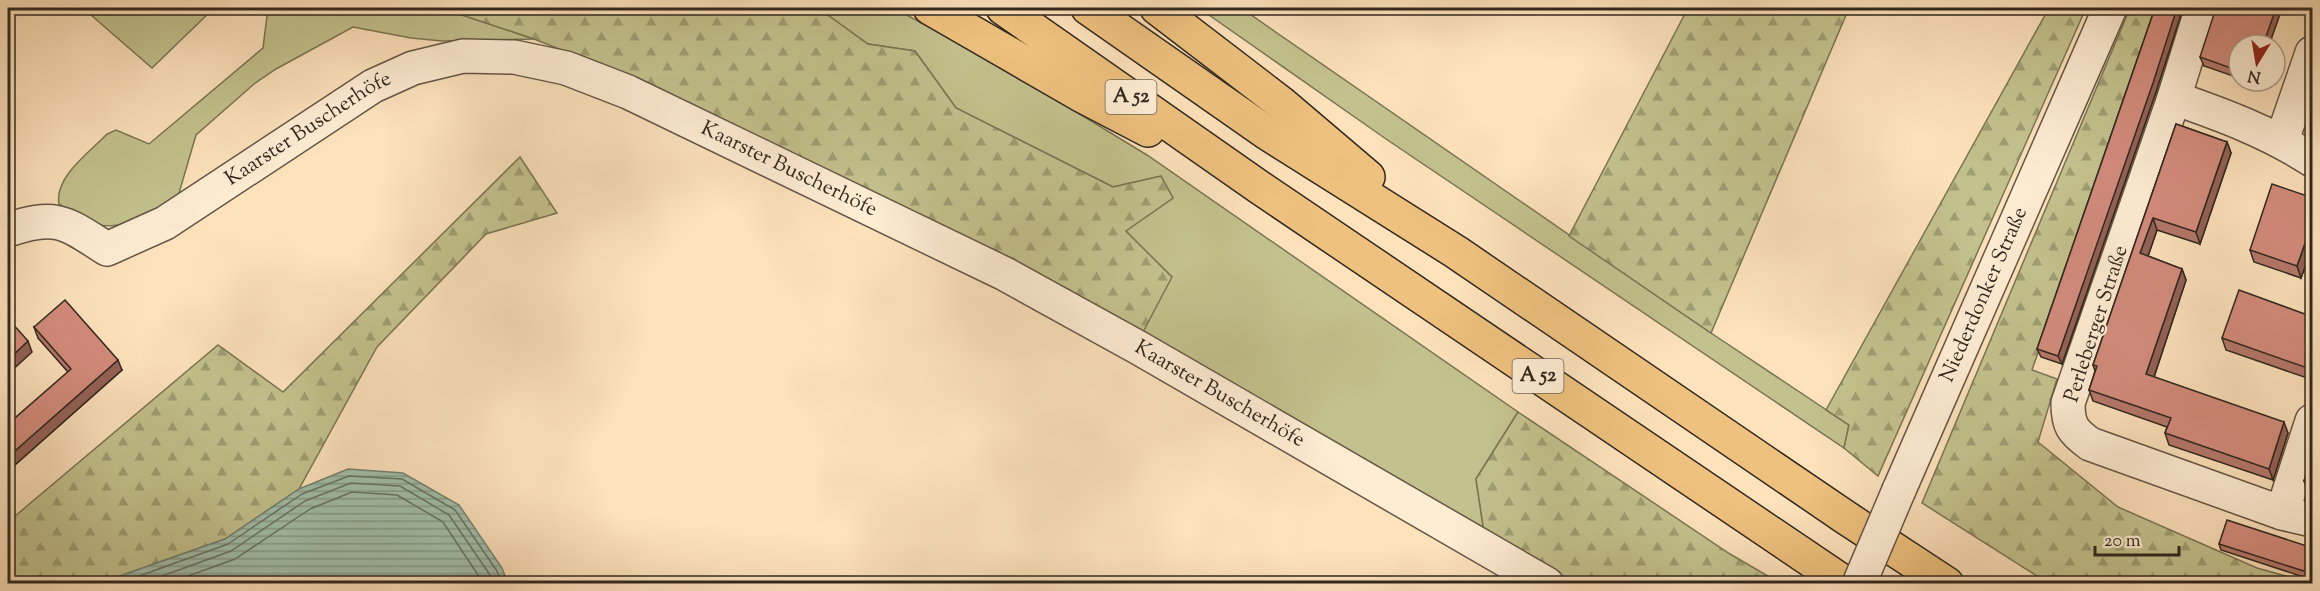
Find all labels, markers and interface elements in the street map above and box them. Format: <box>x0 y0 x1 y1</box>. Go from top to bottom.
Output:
north arrow <box>2227 33 2287 93</box>
text: N <box>2246 63 2263 88</box>
street label: Kaarster Buscherhöfe <box>219 65 396 194</box>
road number: A 52 <box>1106 80 1156 114</box>
street label: Kaarster Buscherhöfe <box>695 114 882 225</box>
street label: Niederdonker Straße <box>1933 202 2036 387</box>
street label: Perleberger Straße <box>2058 242 2136 406</box>
street label: Kaarster Buscherhöfe <box>1128 333 1310 456</box>
road number: A 52 <box>1512 359 1564 393</box>
scale bar <box>2095 519 2179 557</box>
text: 20 m <box>2104 529 2141 555</box>

